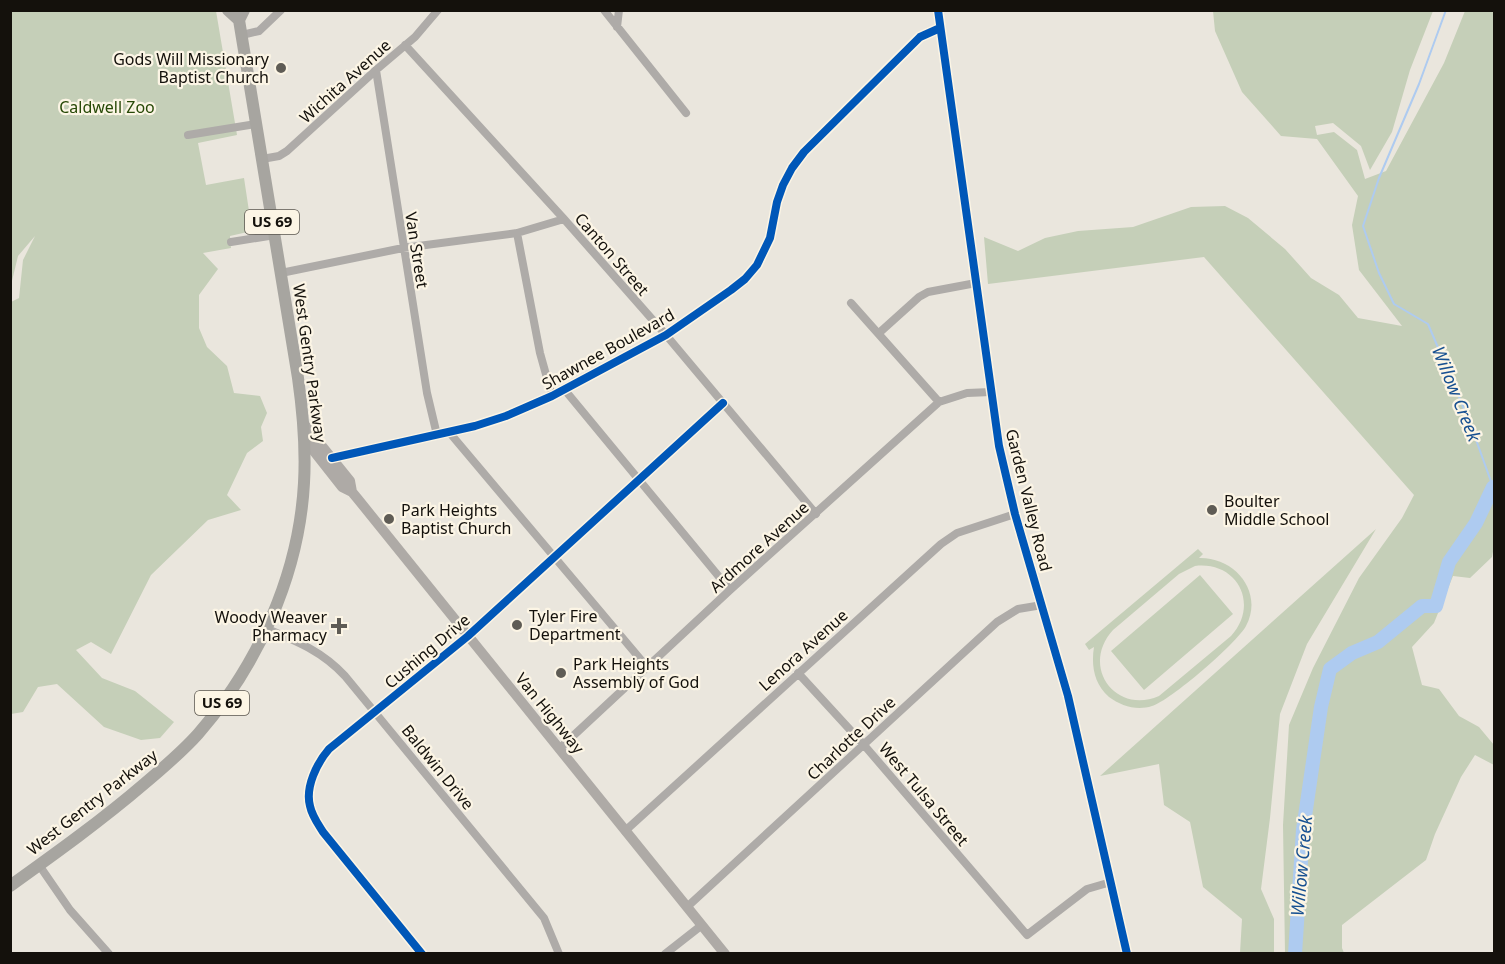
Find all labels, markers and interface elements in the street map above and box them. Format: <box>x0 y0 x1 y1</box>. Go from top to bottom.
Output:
street label: Wichita Avenue <box>295 34 395 128</box>
place label: Gods Will Missionary Baptist Church <box>113 48 270 88</box>
marker: Gods Will Missionary Baptist Church <box>274 61 288 75</box>
park label: Caldwell Zoo <box>59 96 155 118</box>
street label: Canton Street <box>570 208 654 300</box>
road number: US 69 <box>245 210 299 234</box>
street label: Van Street <box>400 210 434 290</box>
street label: West Gentry Parkway <box>288 282 332 445</box>
street label: Shawnee Boulevard <box>538 303 678 395</box>
water label: Willow Creek <box>1427 342 1487 446</box>
street label: Garden Valley Road <box>1001 427 1057 573</box>
place label: Boulter Middle School <box>1224 490 1329 530</box>
street label: Ardmore Avenue <box>705 496 813 598</box>
place label: Park Heights Baptist Church <box>401 499 511 539</box>
marker: Boulter Middle School <box>1205 503 1219 517</box>
marker: Park Heights Baptist Church <box>382 512 396 526</box>
street label: Lenora Avenue <box>754 604 852 696</box>
place label: Tyler Fire Department <box>529 605 621 645</box>
place label: Woody Weaver Pharmacy <box>215 606 328 646</box>
street label: Cushing Drive <box>380 609 474 693</box>
marker: Tyler Fire Department <box>510 618 524 632</box>
marker: Woody Weaver Pharmacy <box>332 619 346 633</box>
place label: Park Heights Assembly of God <box>573 653 699 693</box>
marker: Park Heights Assembly of God <box>554 666 568 680</box>
street label: Van Highway <box>511 668 590 759</box>
road number: US 69 <box>195 691 249 715</box>
street label: Charlotte Drive <box>802 691 900 785</box>
street label: Baldwin Drive <box>397 720 479 814</box>
street label: West Tulsa Street <box>874 738 974 851</box>
street label: West Gentry Parkway <box>22 744 162 860</box>
water label: Willow Creek <box>1285 813 1317 917</box>

